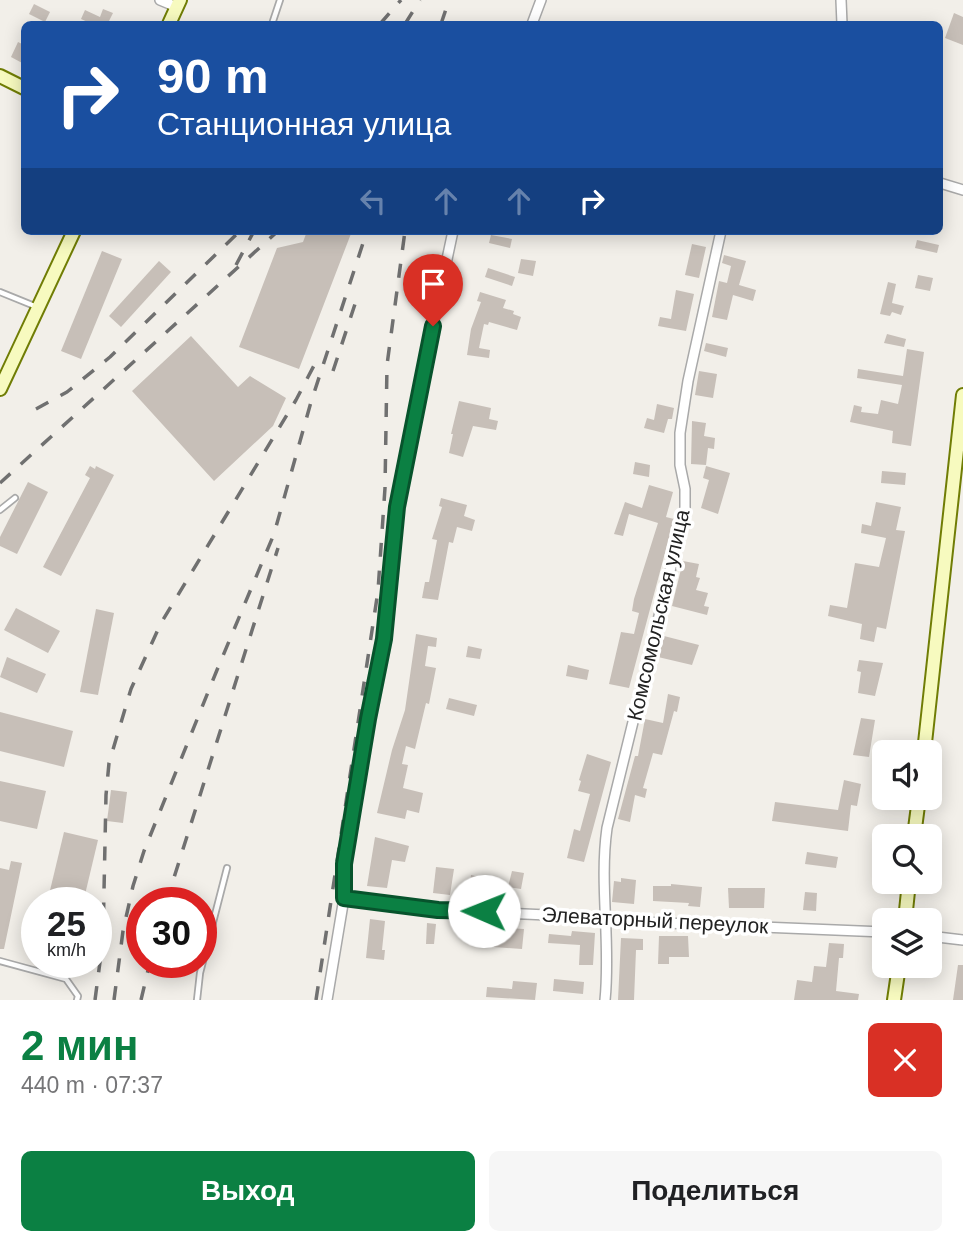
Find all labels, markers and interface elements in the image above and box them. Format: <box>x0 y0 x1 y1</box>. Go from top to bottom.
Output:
icon: right <box>42 49 133 140</box>
text: 90 m <box>157 49 269 103</box>
text: Станционная улица <box>157 106 451 142</box>
icon: left <box>354 182 392 220</box>
icon: ahead <box>427 182 465 220</box>
icon: ahead <box>500 182 538 220</box>
icon: right <box>573 182 611 220</box>
pin <box>403 254 463 326</box>
icon: arrive <box>414 265 452 303</box>
street label: Комсомольская улица <box>622 507 694 723</box>
map controls <box>872 740 942 978</box>
button: sound <box>872 740 942 810</box>
button: search <box>872 824 942 894</box>
position arrow <box>447 874 521 948</box>
speed limit sign: 30 <box>126 887 217 978</box>
street label: Элеваторный переулок <box>541 903 770 937</box>
text: 25 <box>47 904 86 943</box>
button: layers <box>872 908 942 978</box>
text: km/h <box>47 940 86 960</box>
text: 2 мин <box>21 1022 138 1069</box>
button: close <box>868 1023 942 1097</box>
text: 440 m · 07:37 <box>21 1072 163 1098</box>
button: Выход <box>21 1151 475 1231</box>
button: Поделиться <box>489 1151 942 1231</box>

